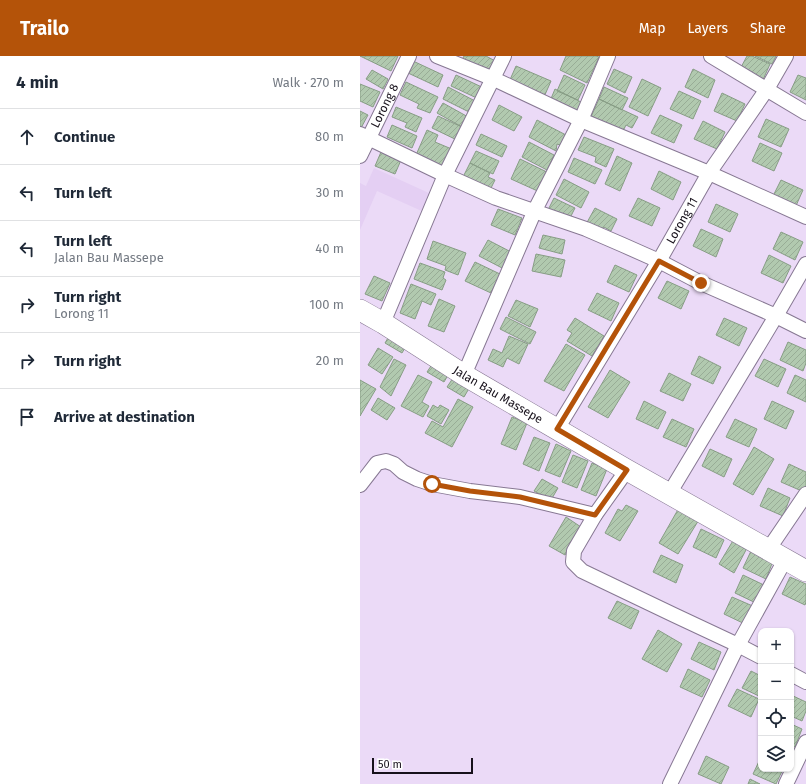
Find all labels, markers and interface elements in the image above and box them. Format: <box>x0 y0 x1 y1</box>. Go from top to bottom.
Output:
text: Trailo <box>20 17 69 40</box>
text: Map <box>639 20 665 37</box>
text: Layers <box>687 20 728 37</box>
text: Share <box>750 20 786 37</box>
text: 4 min <box>16 72 59 93</box>
text: Walk · 270 m <box>272 75 344 90</box>
street label: Lorong 8 <box>368 81 401 130</box>
icon: ahead <box>16 126 38 148</box>
text: Continue <box>54 128 115 146</box>
text: 80 m <box>315 129 344 144</box>
icon: left <box>16 182 38 204</box>
text: Turn left <box>54 184 112 202</box>
text: 30 m <box>316 185 344 200</box>
street label: Lorong 11 <box>663 195 701 246</box>
text: Turn left <box>54 232 112 250</box>
icon: left <box>16 238 38 260</box>
text: 40 m <box>315 241 344 256</box>
text: Jalan Bau Massepe <box>54 250 164 265</box>
route end <box>692 274 710 292</box>
text: Turn right <box>54 288 121 306</box>
icon: right <box>16 294 38 316</box>
text: 100 m <box>309 297 344 312</box>
text: Lorong 11 <box>54 306 109 321</box>
icon: right <box>16 350 38 372</box>
text: Turn right <box>54 352 121 370</box>
text: 20 m <box>316 353 344 368</box>
street label: Jalan Bau Massepe <box>451 363 545 426</box>
icon: arrive <box>16 406 38 428</box>
text: Arrive at destination <box>54 408 195 426</box>
route start <box>423 475 441 493</box>
map controls <box>758 628 794 772</box>
button: + <box>758 628 794 664</box>
button: − <box>758 664 794 700</box>
button: locate <box>758 700 794 736</box>
button: layers <box>758 736 794 772</box>
scale bar <box>372 756 473 775</box>
text: 50 m <box>378 758 402 771</box>

